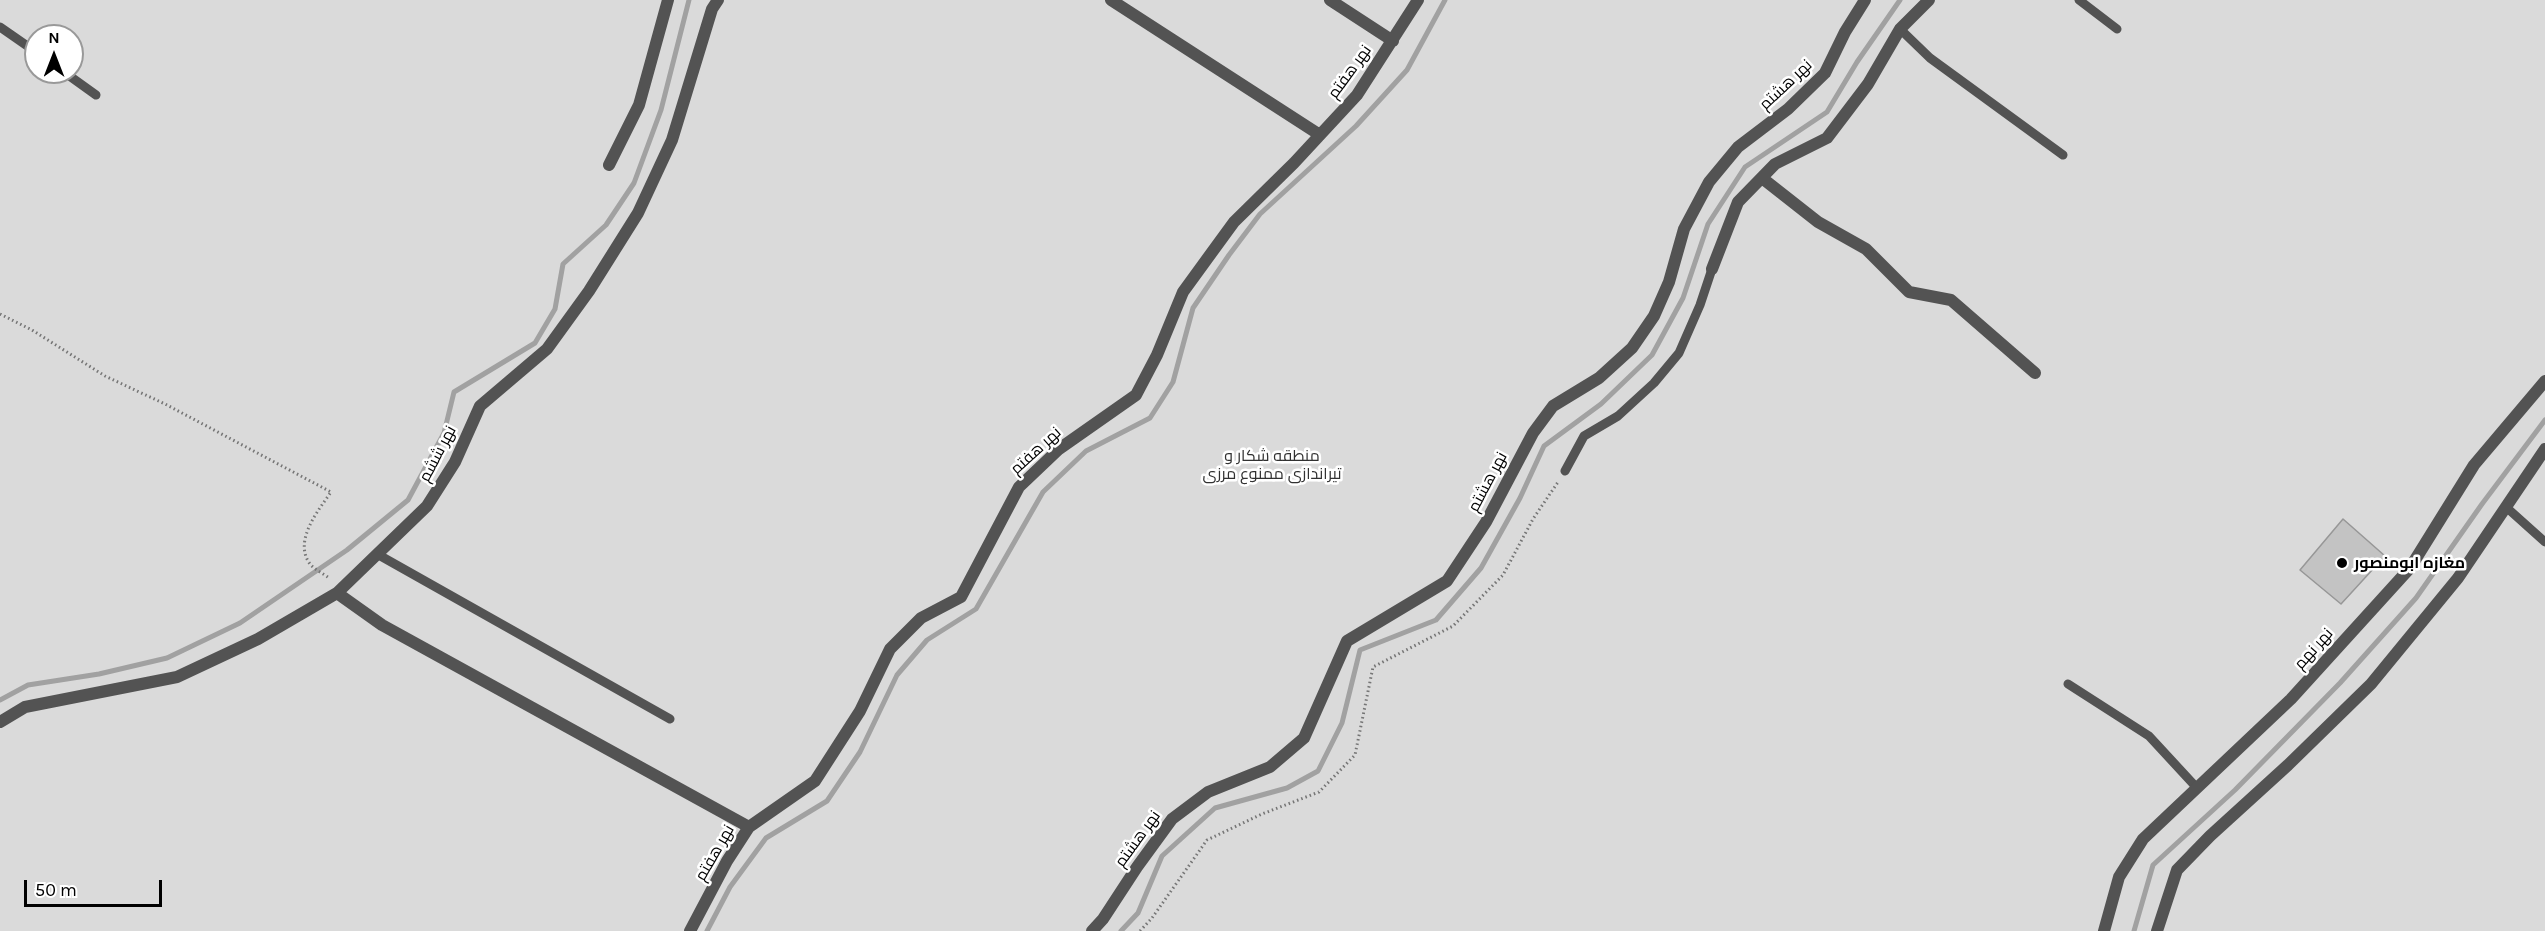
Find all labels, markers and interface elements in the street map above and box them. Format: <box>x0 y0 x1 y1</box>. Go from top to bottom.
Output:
north arrow <box>24 24 84 84</box>
text: N <box>48 28 60 47</box>
street label: نهر هفتم <box>1324 41 1376 103</box>
street label: نهر هشتم <box>1756 56 1816 114</box>
street label: نهر ششم <box>415 423 461 485</box>
street label: نهر هفتم <box>1007 423 1065 479</box>
park label: منطقه شکار و تیراندازی ممنوع مرزی <box>1203 446 1341 484</box>
street label: نهر هشتم <box>1464 449 1512 515</box>
place label: مغازه ابومنصور <box>2354 553 2465 573</box>
marker: مغازه ابومنصور <box>2335 556 2349 570</box>
street label: نهر نهم <box>2291 624 2337 674</box>
street label: نهر هشتم <box>1111 807 1165 871</box>
street label: نهر هفتم <box>691 822 739 884</box>
scale bar <box>27 868 165 906</box>
text: 50 m <box>35 879 77 901</box>

